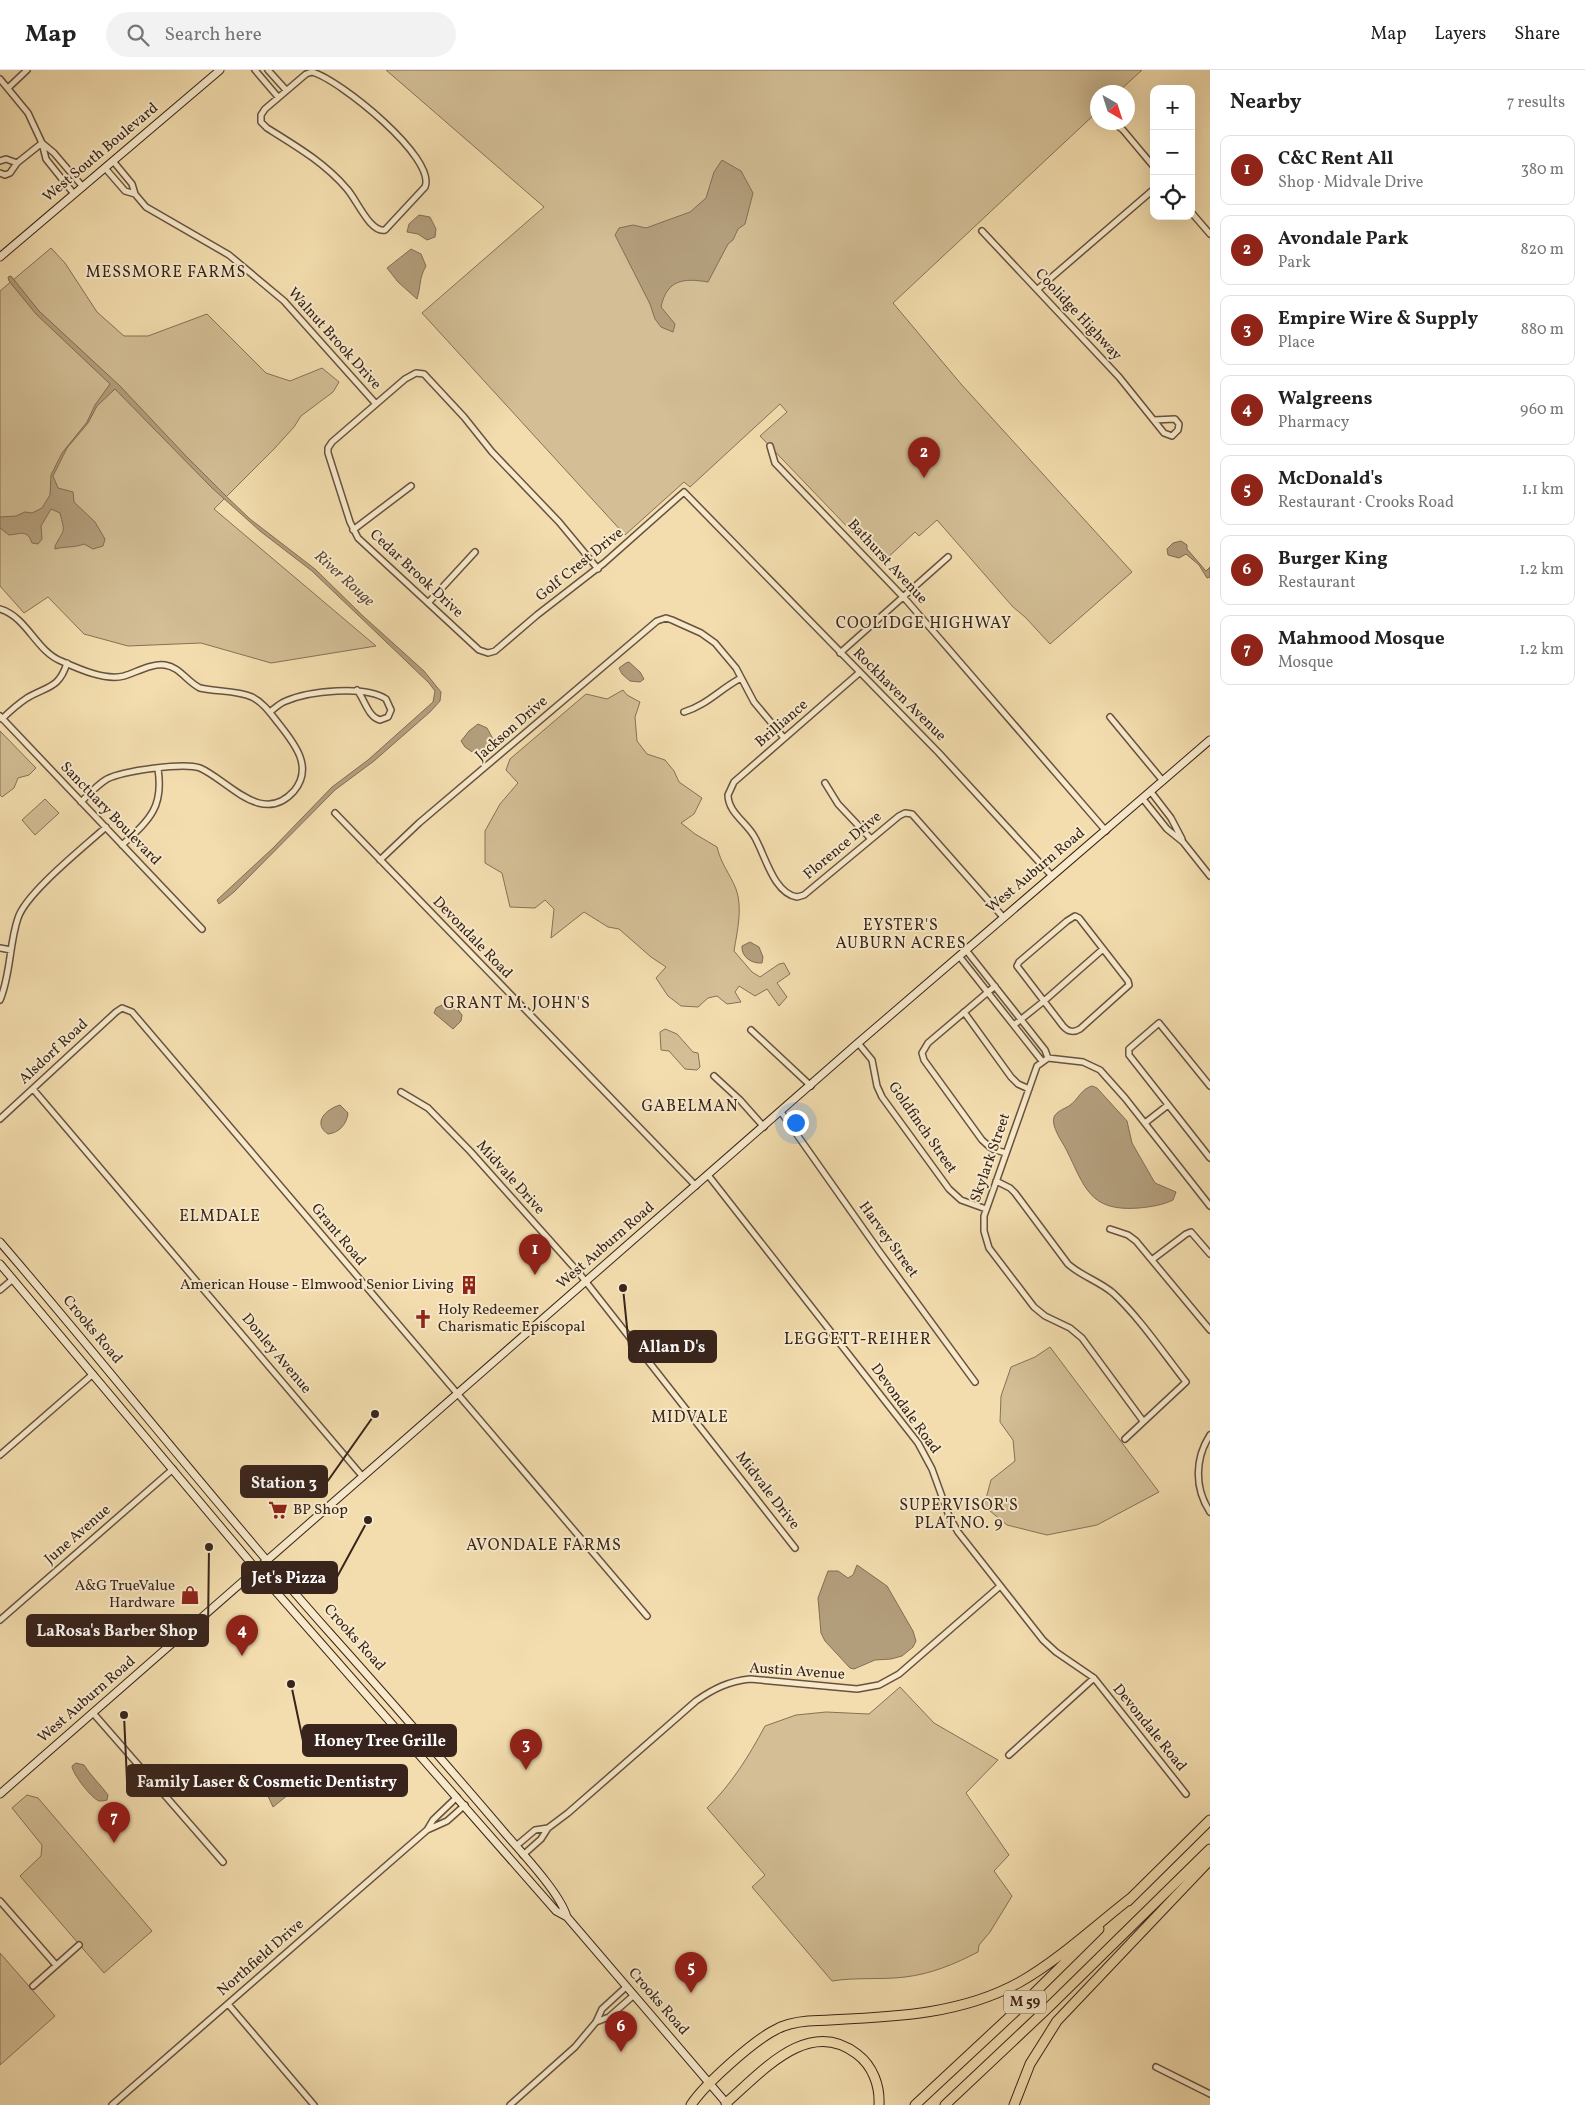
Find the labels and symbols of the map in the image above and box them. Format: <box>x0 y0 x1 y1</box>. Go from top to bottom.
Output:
north arrow <box>1090 85 1135 130</box>
street label: West South Boulevard <box>39 98 163 208</box>
district label: MESSMORE FARMS <box>86 262 246 284</box>
street label: Coolidge Highway <box>1030 264 1126 366</box>
street label: Walnut Brook Drive <box>282 283 386 395</box>
pin: 2 <box>908 437 940 478</box>
street label: Bathurst Avenue <box>842 515 932 609</box>
street label: Golf Crest Drive <box>532 523 628 607</box>
street label: Cedar Brook Drive <box>364 525 468 623</box>
water label: River Rouge <box>309 546 379 612</box>
district label: COOLIDGE HIGHWAY <box>836 613 1012 635</box>
street label: Rockhaven Avenue <box>848 644 950 746</box>
street label: Jackson Drive <box>471 692 553 766</box>
street label: Brilliance <box>751 695 813 753</box>
street label: Sanctuary Boulevard <box>55 757 165 871</box>
street label: Florence Drive <box>799 807 887 885</box>
street label: West Auburn Road <box>982 823 1090 919</box>
street label: Devondale Road <box>427 892 517 984</box>
district label: EYSTER'S AUBURN ACRES <box>836 915 967 955</box>
district label: GRANT M. JOHN'S <box>443 993 591 1015</box>
street label: Alsdorf Road <box>15 1014 93 1090</box>
street label: Goldfinch Street <box>883 1078 961 1178</box>
district label: GABELMAN <box>641 1096 739 1118</box>
your location <box>783 1110 809 1136</box>
street label: Skylark Street <box>966 1110 1016 1206</box>
street label: Midvale Drive <box>471 1136 549 1220</box>
street label: West Auburn Road <box>553 1198 659 1294</box>
street label: Harvey Street <box>853 1198 923 1282</box>
street label: Grant Road <box>306 1199 370 1271</box>
district label: ELMDALE <box>179 1206 261 1228</box>
pin: 1 <box>519 1234 551 1275</box>
building icon: American House - Elmwood Senior Living <box>458 1274 480 1296</box>
place label: American House - Elmwood Senior Living <box>180 1275 454 1296</box>
street label: Crooks Road <box>57 1291 127 1369</box>
place label: Holy Redeemer Charismatic Episcopal <box>438 1300 585 1338</box>
church icon: Holy Redeemer Charismatic Episcopal <box>412 1308 434 1330</box>
street label: Donley Avenue <box>236 1309 316 1399</box>
district label: LEGGETT-REIHER <box>784 1329 932 1351</box>
callout: Allan D's <box>629 1331 716 1362</box>
text: Allan D's <box>639 1337 705 1359</box>
street label: Devondale Road <box>865 1360 945 1458</box>
district label: MIDVALE <box>651 1407 729 1429</box>
street label: Midvale Drive <box>730 1448 804 1534</box>
callout: Station 3 <box>241 1466 327 1497</box>
text: Station 3 <box>251 1473 317 1495</box>
district label: SUPERVISOR'S PLAT NO. 9 <box>899 1495 1019 1535</box>
supermarket icon: BP Shop <box>267 1499 289 1521</box>
street label: June Avenue <box>40 1500 116 1570</box>
place label: BP Shop <box>293 1500 348 1521</box>
district label: AVONDALE FARMS <box>466 1535 622 1557</box>
callout: Jet's Pizza <box>242 1562 337 1593</box>
text: Jet's Pizza <box>251 1568 327 1590</box>
place label: A&G TrueValue Hardware <box>75 1576 175 1614</box>
shop icon: A&G TrueValue Hardware <box>179 1584 201 1606</box>
street label: Crooks Road <box>318 1600 390 1676</box>
callout: LaRosa's Barber Shop <box>27 1615 208 1646</box>
pin: 4 <box>226 1615 258 1656</box>
text: LaRosa's Barber Shop <box>36 1621 198 1643</box>
street label: West Auburn Road <box>34 1652 140 1748</box>
street label: Austin Avenue <box>748 1658 846 1686</box>
street label: Devondale Road <box>1107 1680 1191 1776</box>
callout: Honey Tree Grille <box>303 1725 456 1756</box>
pin: 3 <box>510 1729 542 1770</box>
text: Honey Tree Grille <box>314 1731 446 1753</box>
callout: Family Laser & Cosmetic Dentistry <box>127 1765 407 1796</box>
text: Family Laser & Cosmetic Dentistry <box>137 1772 397 1794</box>
pin: 7 <box>98 1802 130 1843</box>
street label: Northfield Drive <box>213 1914 309 2002</box>
pin: 5 <box>675 1952 707 1993</box>
street label: Crooks Road <box>623 1964 693 2040</box>
road number: M 59 <box>1004 1990 1046 2014</box>
pin: 6 <box>605 2011 637 2052</box>

